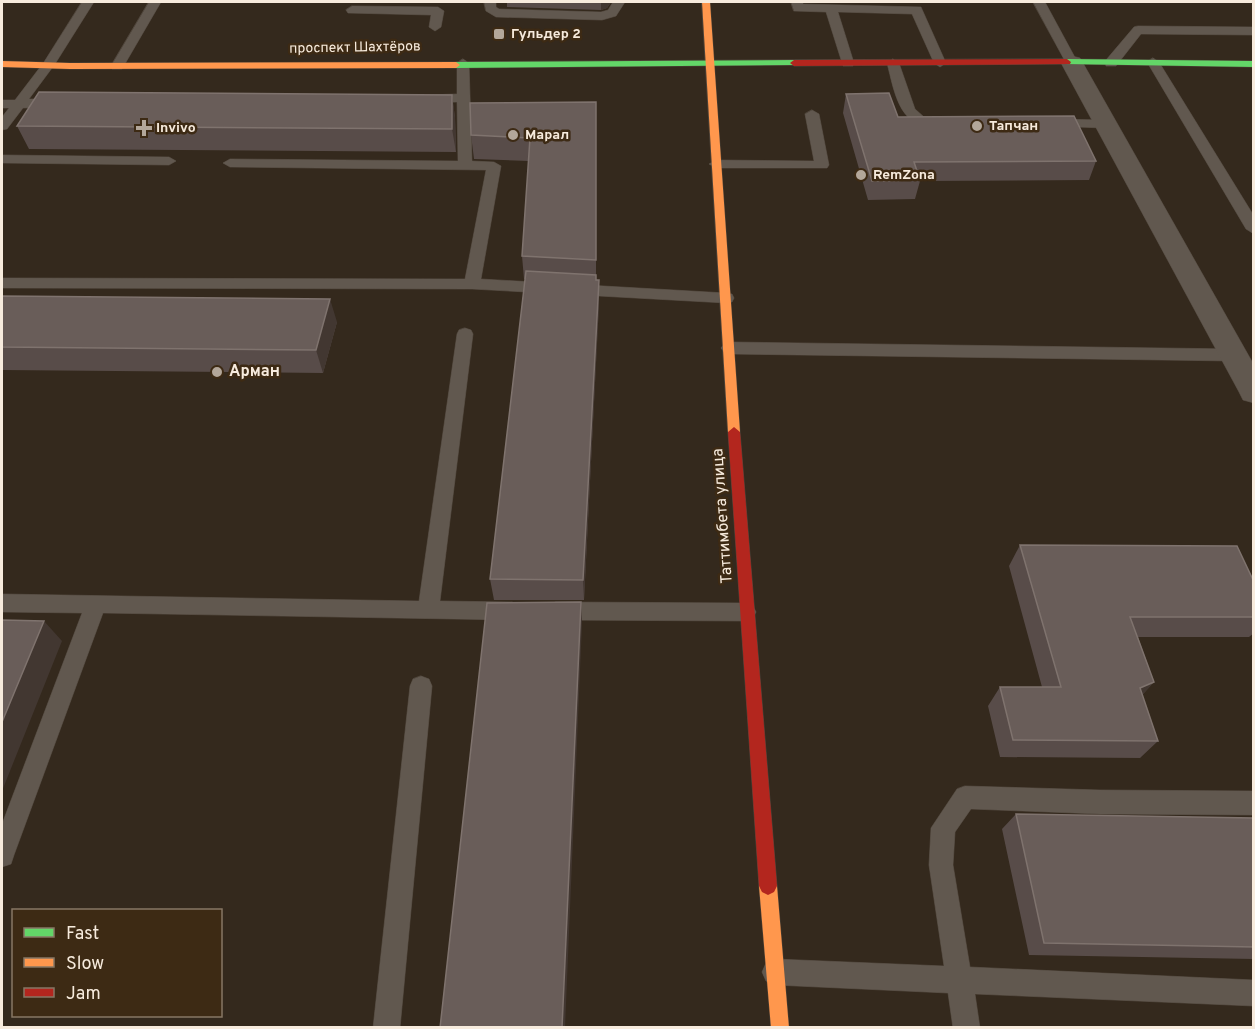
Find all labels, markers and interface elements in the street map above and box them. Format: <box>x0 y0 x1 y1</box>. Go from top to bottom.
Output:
place label: Гульдер 2 <box>511 26 581 43</box>
marker: Гульдер 2 <box>492 27 506 41</box>
street label: проспект Шахтёров <box>289 38 421 58</box>
place label: Тапчан <box>989 118 1038 135</box>
marker: Тапчан <box>970 119 984 133</box>
place label: Invivo <box>156 120 196 137</box>
marker: Invivo <box>137 121 151 135</box>
place label: Марал <box>525 127 569 144</box>
marker: Марал <box>506 128 520 142</box>
place label: RemZona <box>873 167 935 184</box>
marker: RemZona <box>854 168 868 182</box>
place label: Арман <box>229 362 280 382</box>
marker: Арман <box>210 365 224 379</box>
street label: Таттимбета улица <box>708 448 738 584</box>
legend <box>12 909 222 1017</box>
text: Fast <box>66 923 99 946</box>
text: Slow <box>66 953 104 976</box>
text: Jam <box>66 983 101 1006</box>

